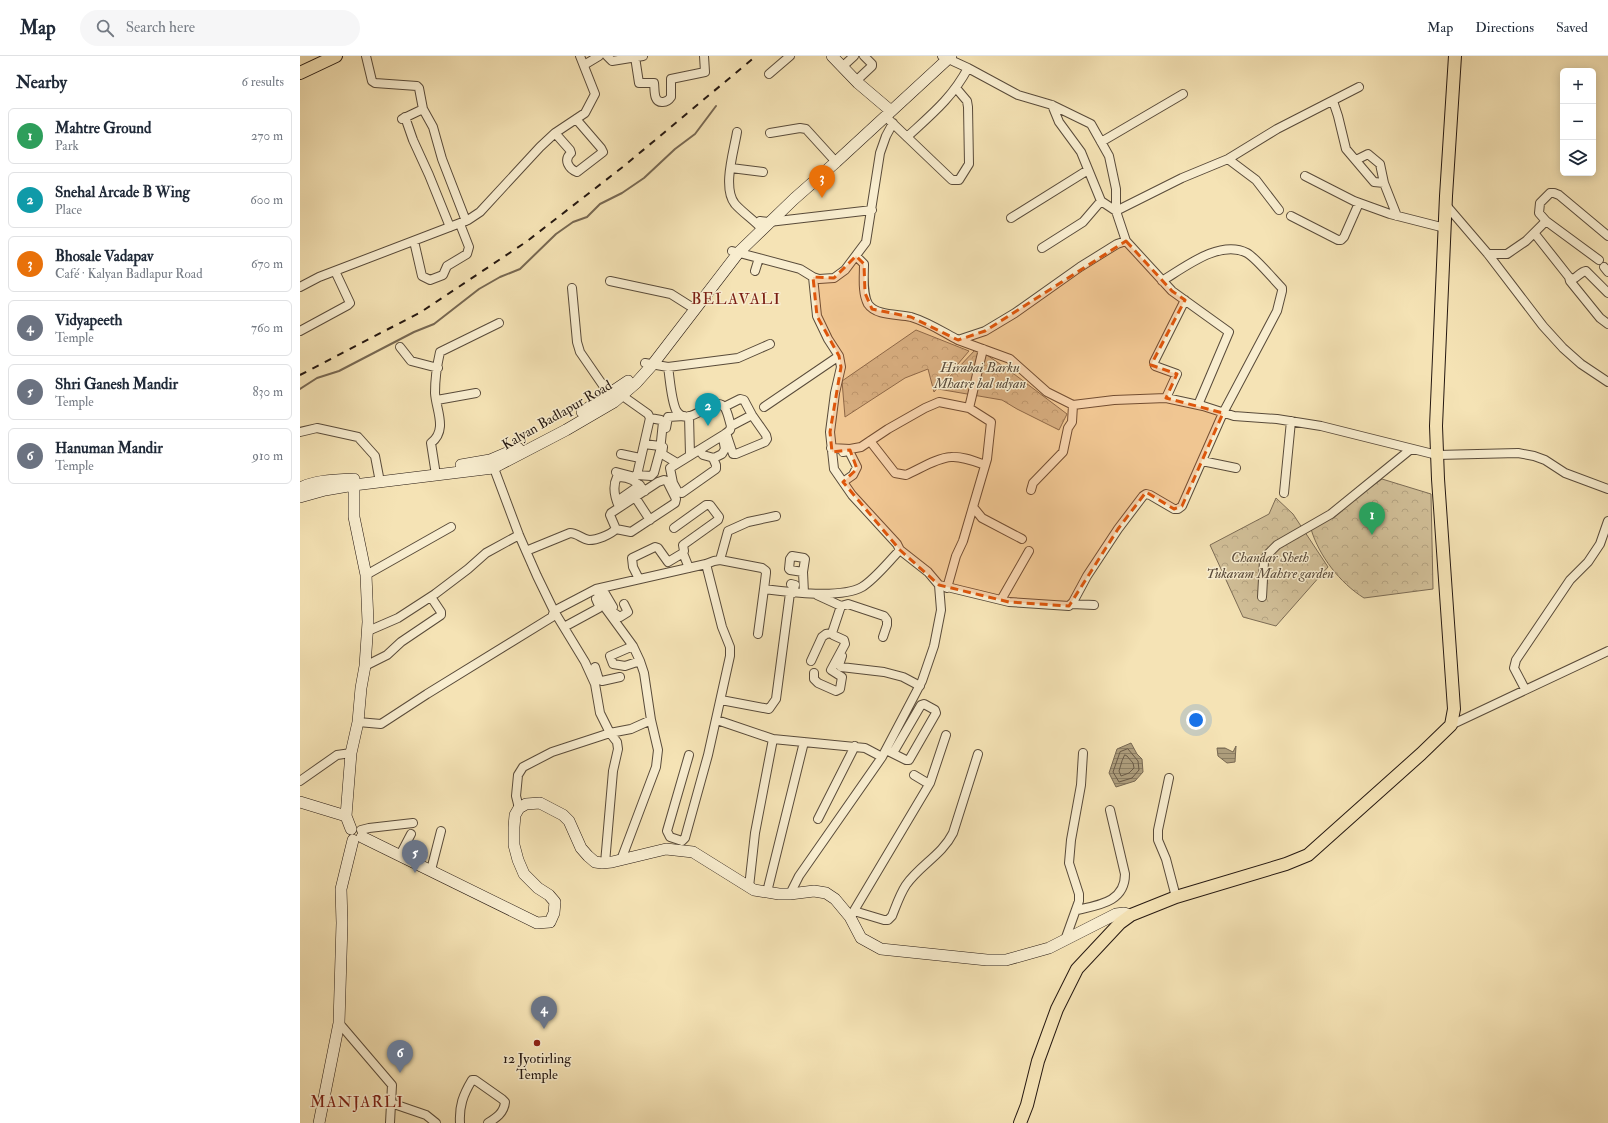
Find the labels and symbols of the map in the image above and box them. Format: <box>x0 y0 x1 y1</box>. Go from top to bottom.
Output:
pin: 3 <box>809 165 835 198</box>
district label: BELAVALI <box>691 289 781 309</box>
park label: Hirabai Barku Mhatre bal udyan <box>933 359 1026 392</box>
street label: Kalyan Badlapur Road <box>499 377 616 454</box>
pin: 2 <box>695 393 721 426</box>
pin: 1 <box>1359 502 1385 535</box>
park label: Chandar Sheth Tukaram Mahtre garden <box>1206 549 1334 582</box>
your location <box>1186 710 1206 730</box>
pin: 5 <box>402 840 428 873</box>
pin: 4 <box>531 996 557 1029</box>
marker: 12 Jyotirling Temple <box>532 1038 542 1048</box>
pin: 6 <box>387 1040 413 1073</box>
place label: 12 Jyotirling Temple <box>503 1050 572 1084</box>
district label: MANJARLI <box>310 1092 404 1113</box>

